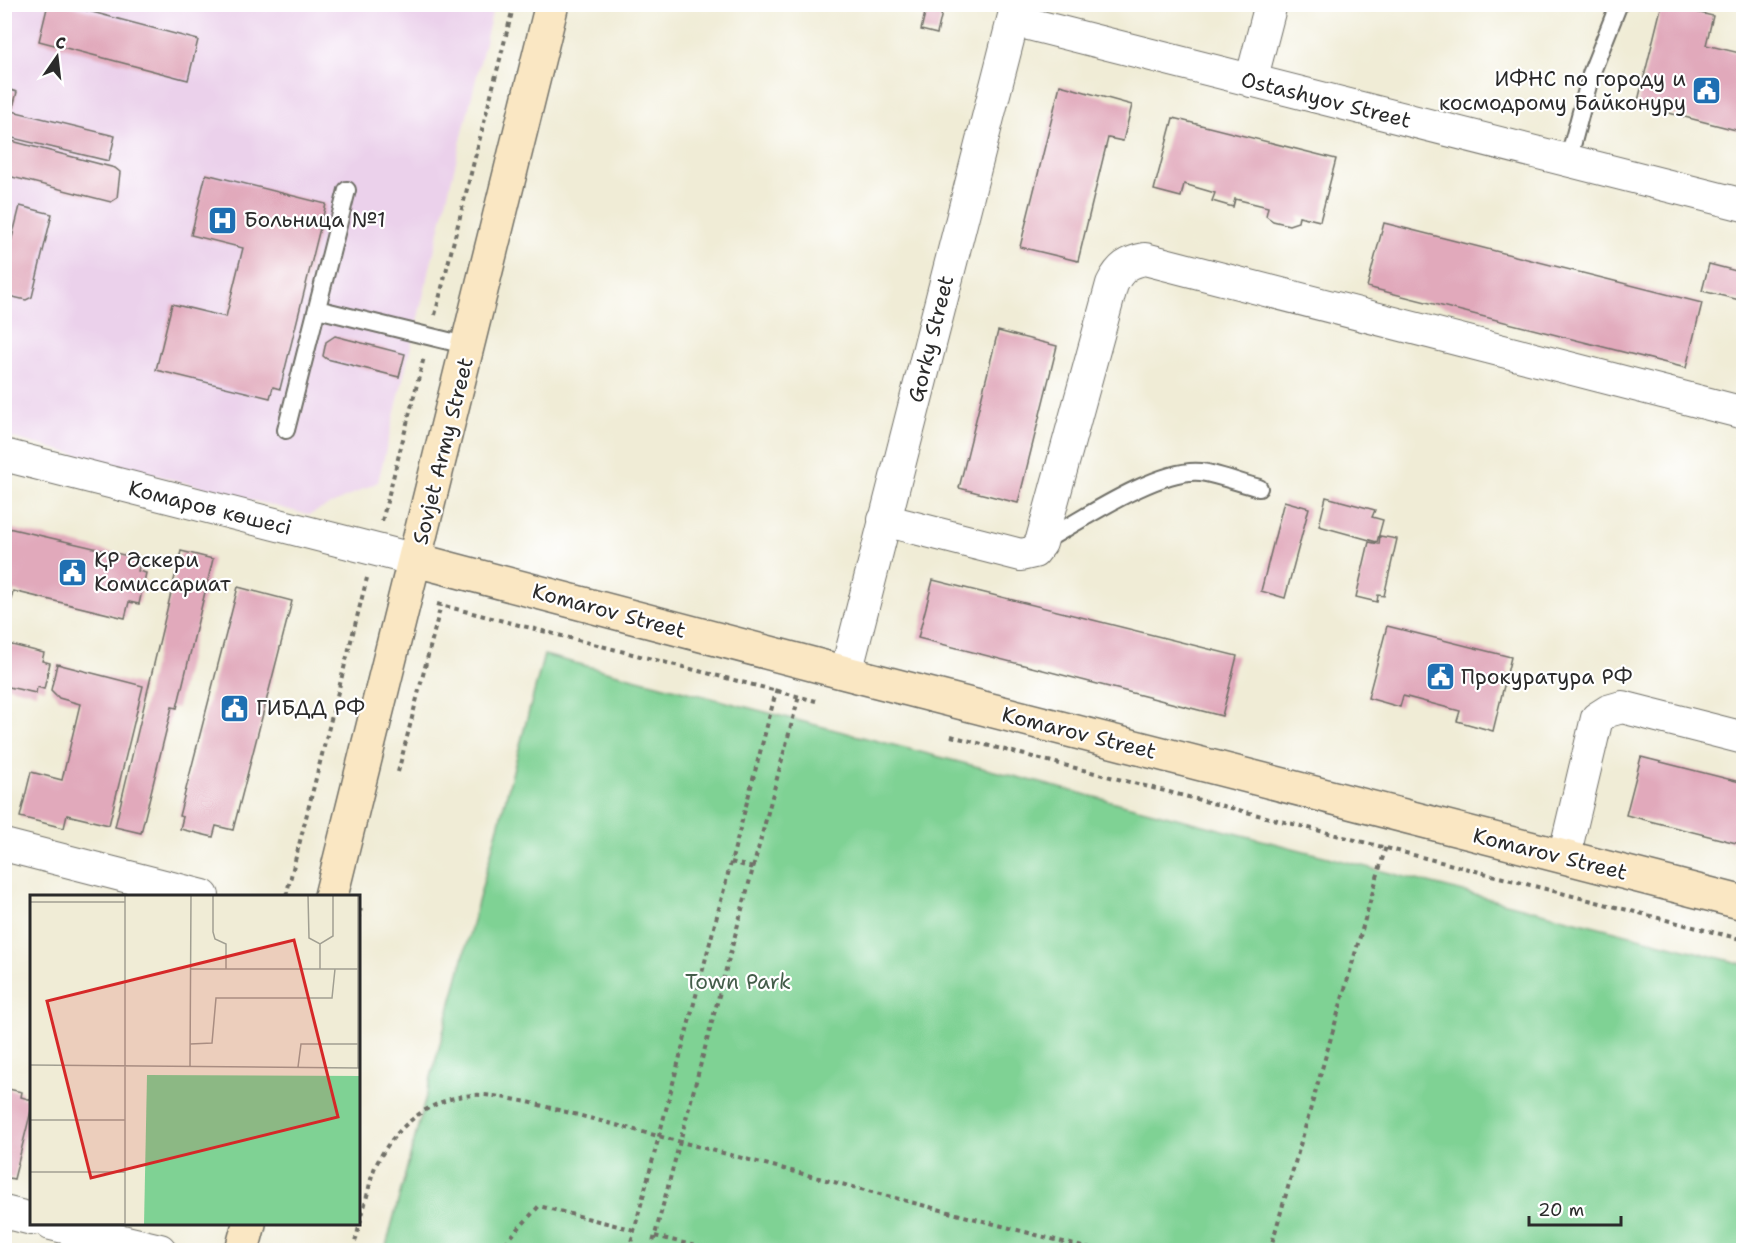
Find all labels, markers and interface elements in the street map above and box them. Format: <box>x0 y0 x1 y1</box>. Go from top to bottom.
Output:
north arrow <box>27 27 87 87</box>
text: С <box>53 32 68 54</box>
street label: Ostashyov Street <box>1238 65 1414 135</box>
place label: ИФНС по городу и космодрому Байконуру <box>1439 65 1686 117</box>
public building icon: ИФНС по городу и космодрому Байконуру <box>1691 75 1723 107</box>
hospital icon: Больница №1 <box>207 204 239 236</box>
place label: Больница №1 <box>244 206 386 234</box>
street label: Gorky Street <box>902 273 960 405</box>
street label: Sovjet Army Street <box>406 355 480 547</box>
street label: Комаров көшесі <box>125 474 295 542</box>
place label: ҚР Әскери Комиссариат <box>94 546 231 598</box>
public building icon: ҚР Әскери Комиссариат <box>57 556 89 588</box>
street label: Komarov Street <box>529 577 689 645</box>
public building icon: Прокуратура РФ <box>1424 661 1456 693</box>
place label: Прокуратура РФ <box>1461 663 1632 691</box>
public building icon: ГИБДД РФ <box>219 692 251 724</box>
place label: ГИБДД РФ <box>256 694 365 722</box>
street label: Komarov Street <box>999 700 1159 766</box>
street label: Komarov Street <box>1470 821 1630 887</box>
inset map <box>30 895 360 1225</box>
park label: Town Park <box>685 968 791 996</box>
scale bar <box>1529 1189 1620 1227</box>
text: 20 m <box>1538 1198 1584 1222</box>

